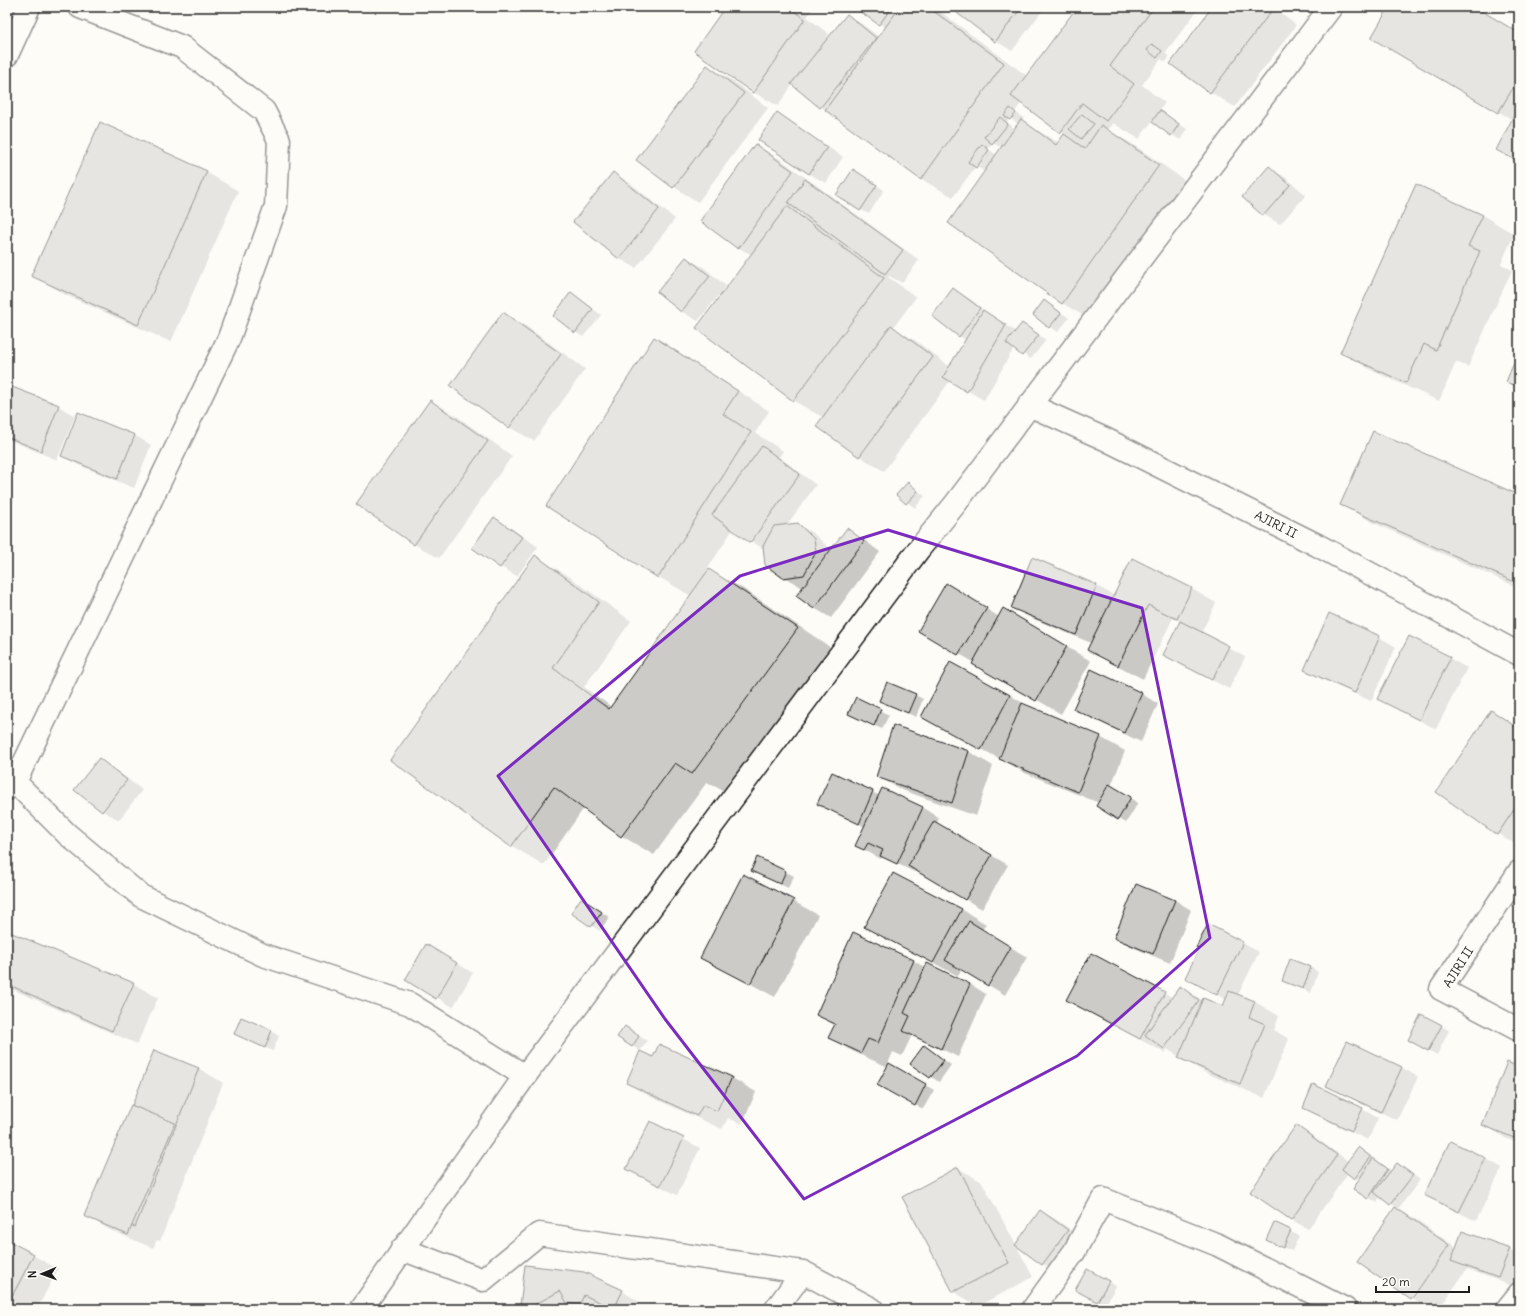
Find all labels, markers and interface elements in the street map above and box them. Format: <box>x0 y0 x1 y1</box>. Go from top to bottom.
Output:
street label: AJIRI II <box>1252 507 1300 541</box>
street label: AJIRI II <box>1440 944 1476 990</box>
north arrow <box>22 1254 62 1294</box>
scale bar <box>1376 1268 1469 1294</box>
text: N <box>25 1270 39 1278</box>
text: 20 m <box>1382 1274 1410 1289</box>

